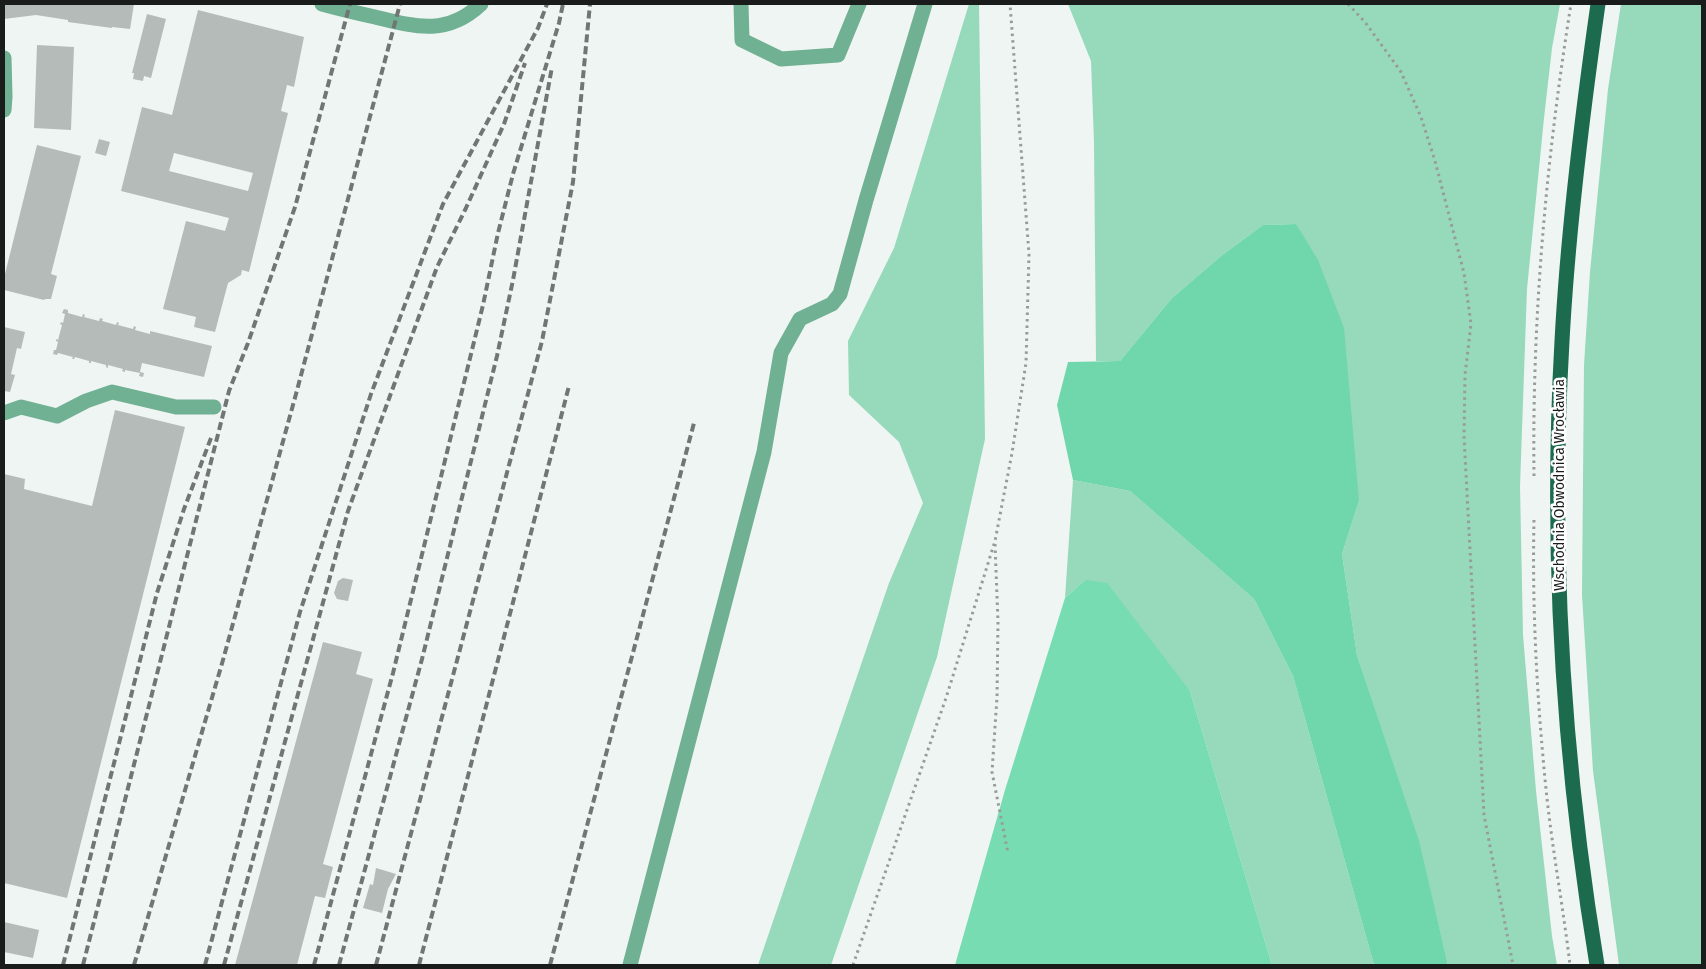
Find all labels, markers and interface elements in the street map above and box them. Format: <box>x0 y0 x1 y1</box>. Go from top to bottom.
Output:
street label: Wschodnia Obwodnica Wrocławia <box>1552 379 1568 591</box>

